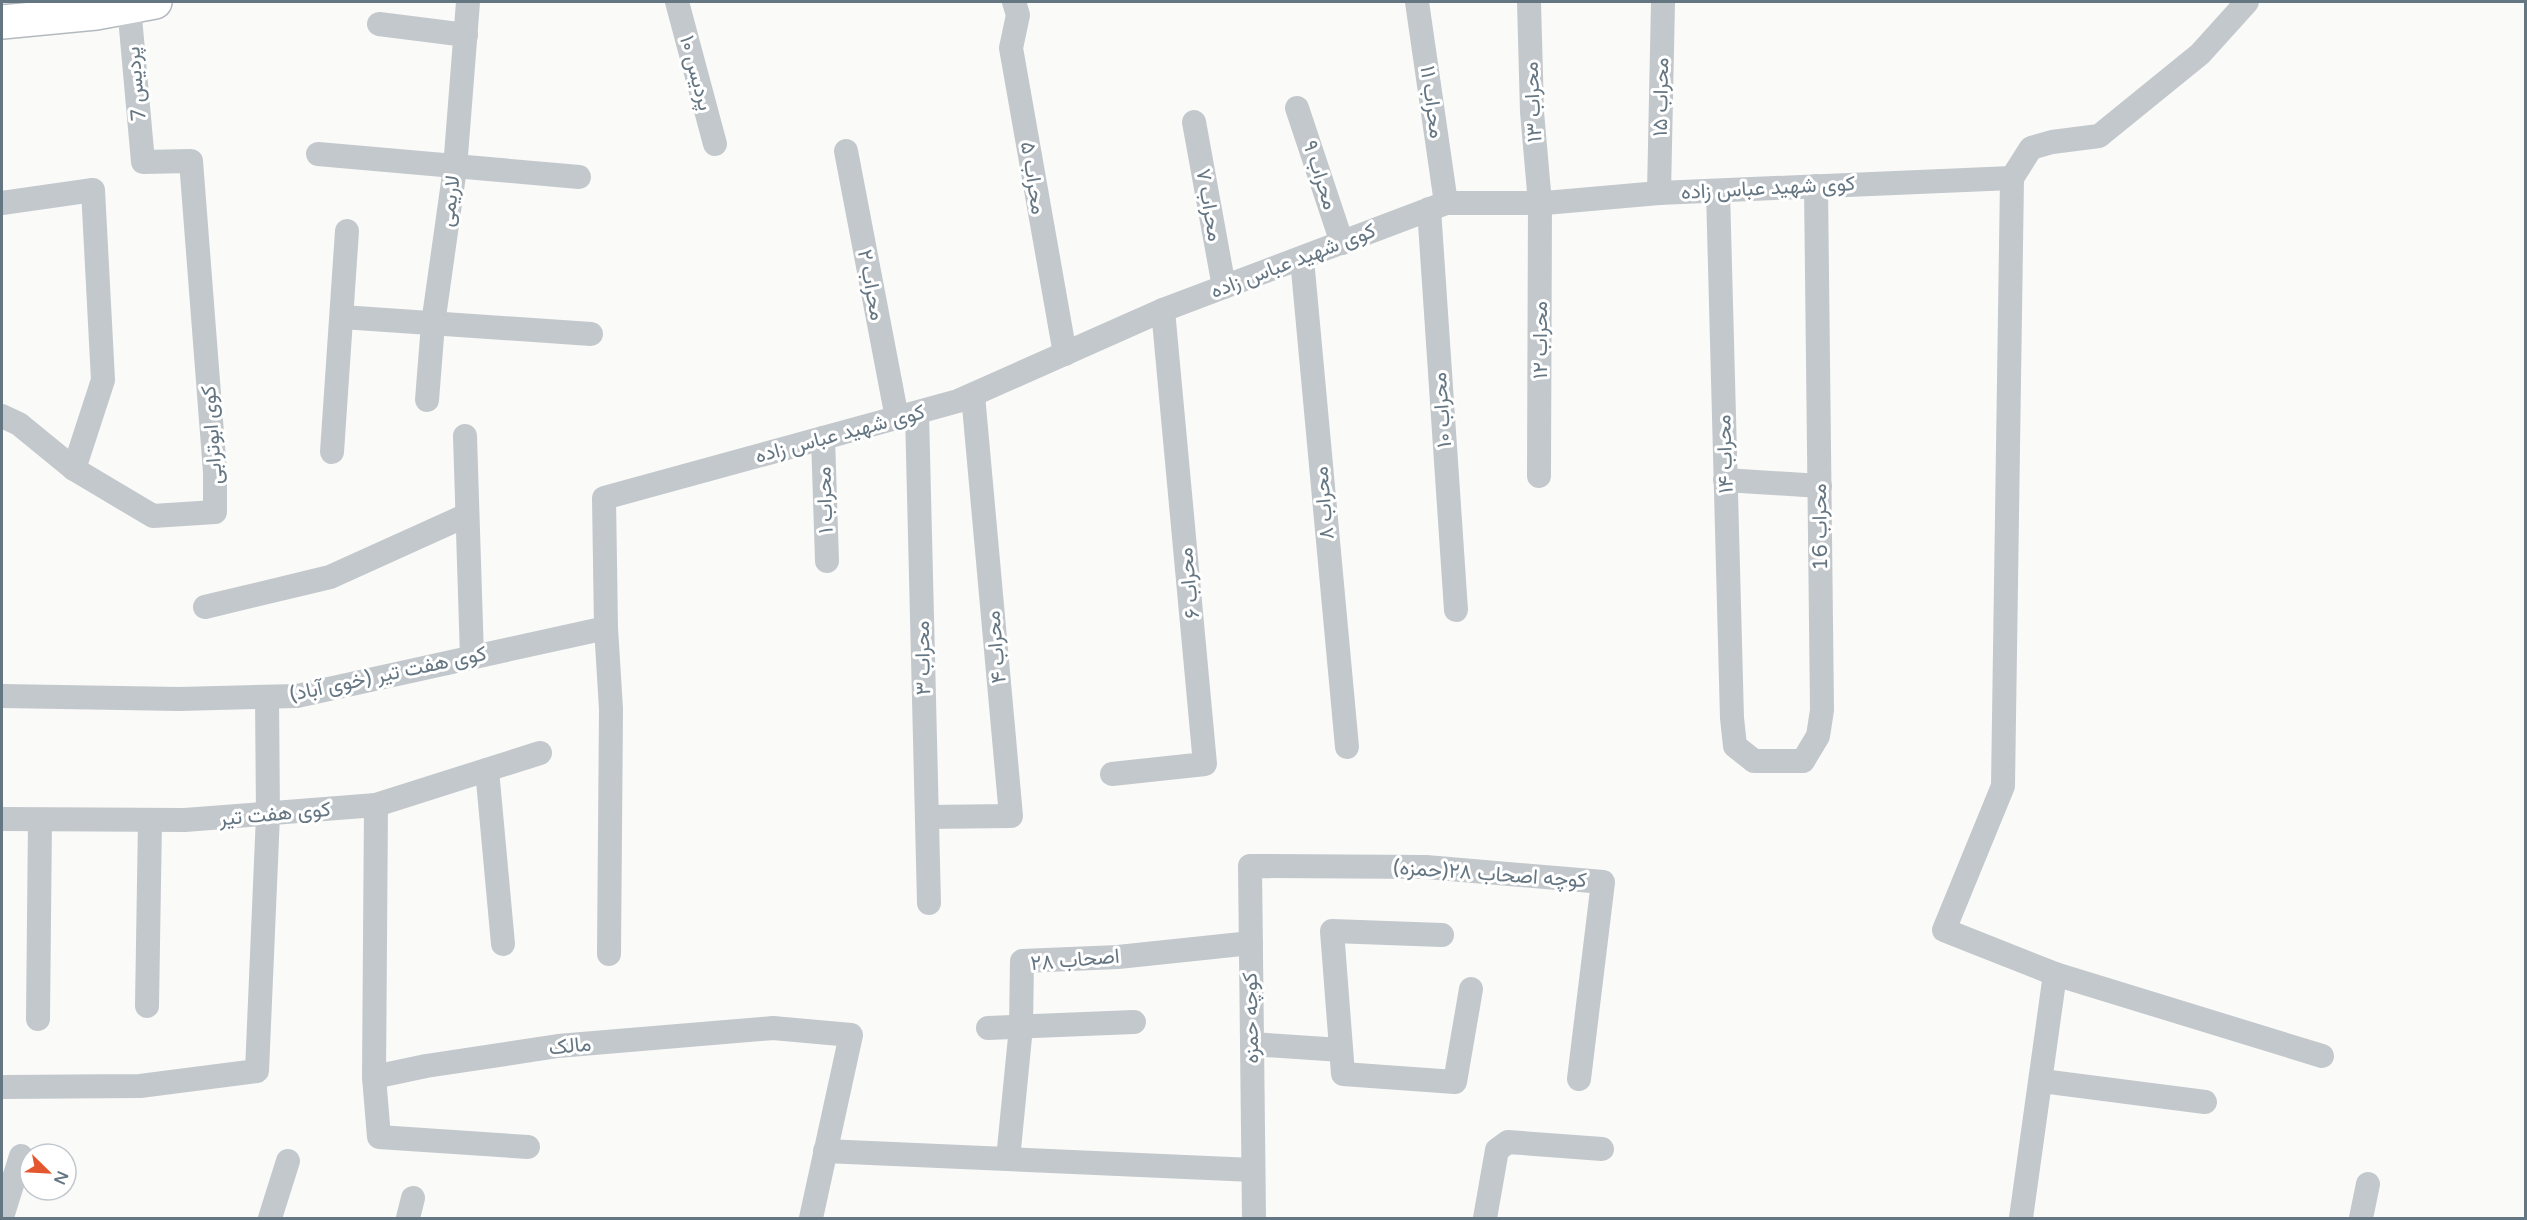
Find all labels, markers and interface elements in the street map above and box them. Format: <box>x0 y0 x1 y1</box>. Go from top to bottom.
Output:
street label: پردیس ۱۰ <box>673 33 718 114</box>
street label: پردیس 7 <box>120 45 153 122</box>
street label: محراب ۱۵ <box>1648 57 1674 137</box>
street label: محراب ۱۳ <box>1518 61 1548 143</box>
street label: محراب ۱۱ <box>1415 64 1449 140</box>
street label: محراب ۹ <box>1297 137 1343 213</box>
street label: محراب ۵ <box>1015 140 1051 216</box>
street label: محراب ۷ <box>1190 167 1228 243</box>
street label: کوی شهید عباس زاده <box>1680 171 1856 205</box>
street label: لاریمی <box>434 174 466 228</box>
street label: کوی شهید عباس زاده <box>1207 218 1379 304</box>
street label: محراب ۲ <box>852 247 890 323</box>
street label: محراب ۱۲ <box>1528 301 1553 379</box>
street label: محراب ۱۰ <box>1427 371 1457 449</box>
street label: کوی ابوترابی <box>196 385 228 485</box>
street label: کوی شهید عباس زاده <box>752 399 928 469</box>
street label: محراب ۱۴ <box>1711 414 1739 494</box>
street label: محراب ۸ <box>1308 465 1340 541</box>
street label: محراب ۱ <box>811 466 839 534</box>
street label: محراب 16 <box>1807 483 1833 571</box>
street label: محراب ۶ <box>1173 546 1205 620</box>
street label: محراب ۴ <box>980 610 1012 684</box>
street label: محراب ۳ <box>910 620 936 696</box>
street label: کوی هفت تیر (خوی آباد) <box>287 641 489 707</box>
street label: کوی هفت تیر <box>217 797 332 831</box>
street label: کوچه اصحاب ۲۸(حمزه) <box>1392 855 1588 894</box>
street label: اصحاب ۲۸ <box>1029 944 1121 976</box>
street label: کوچه حمزه <box>1238 972 1265 1064</box>
street label: مالک <box>548 1031 592 1061</box>
north arrow <box>18 1142 78 1202</box>
text: N <box>49 1168 73 1188</box>

